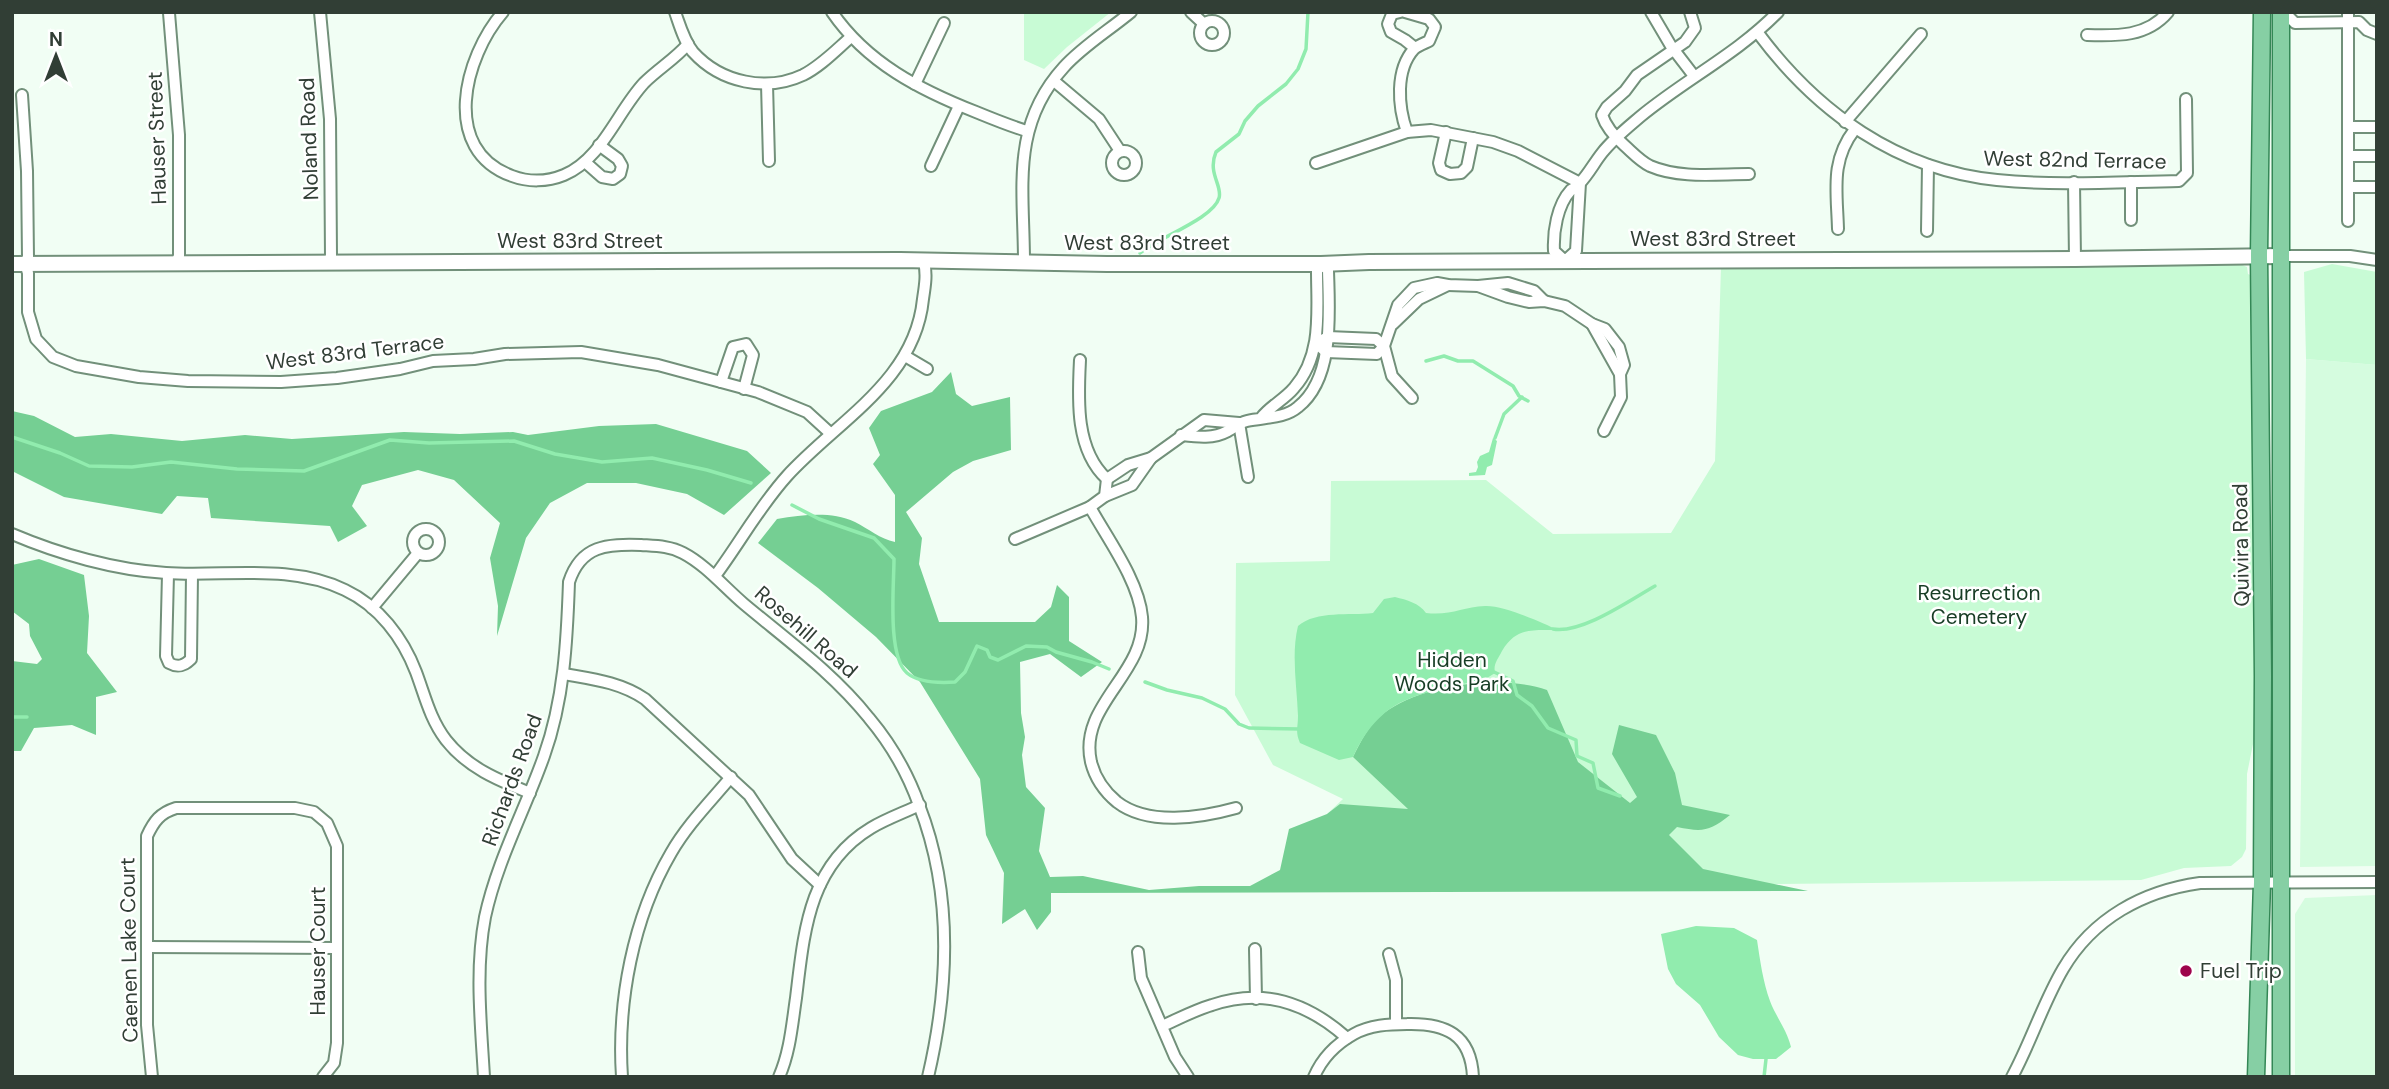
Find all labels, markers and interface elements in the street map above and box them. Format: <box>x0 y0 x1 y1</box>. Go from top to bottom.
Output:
north arrow <box>21 21 91 91</box>
text: N <box>49 27 63 52</box>
street label: Hauser Street <box>141 71 173 205</box>
street label: Noland Road <box>293 77 325 201</box>
street label: West 82nd Terrace <box>1983 144 2167 176</box>
street label: West 83rd Street <box>1630 225 1796 253</box>
street label: West 83rd Street <box>497 227 663 255</box>
street label: West 83rd Street <box>1064 229 1230 257</box>
street label: West 83rd Terrace <box>264 327 446 377</box>
street label: Quivira Road <box>2226 483 2256 607</box>
park label: Resurrection Cemetery <box>1918 579 2040 631</box>
street label: Rosehill Road <box>749 580 863 684</box>
park label: Hidden Woods Park <box>1395 646 1510 698</box>
street label: Richards Road <box>475 710 549 850</box>
street label: Caenen Lake Court <box>113 857 145 1043</box>
street label: Hauser Court <box>304 886 332 1016</box>
place label: Fuel Trip <box>2200 957 2282 985</box>
marker: Fuel Trip <box>2178 963 2194 979</box>

